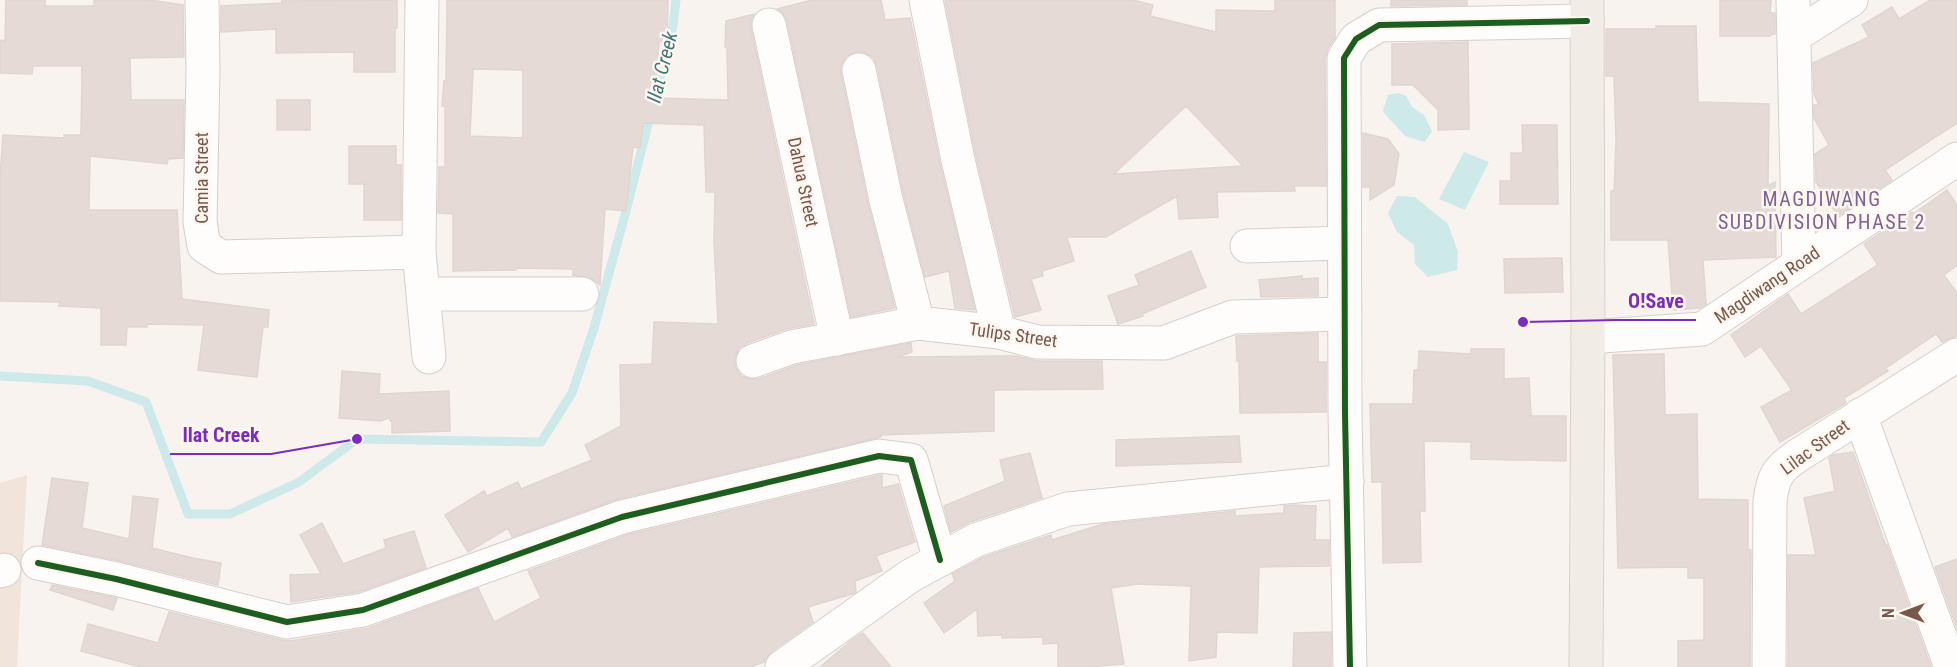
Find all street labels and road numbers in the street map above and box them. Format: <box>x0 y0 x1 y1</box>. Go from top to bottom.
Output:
street label: Camia Street <box>191 132 212 224</box>
street label: Dahua Street <box>784 135 823 229</box>
street label: Magdiwang Road <box>1710 242 1823 327</box>
street label: Tulips Street <box>968 318 1059 351</box>
street label: Lilac Street <box>1776 415 1853 479</box>

